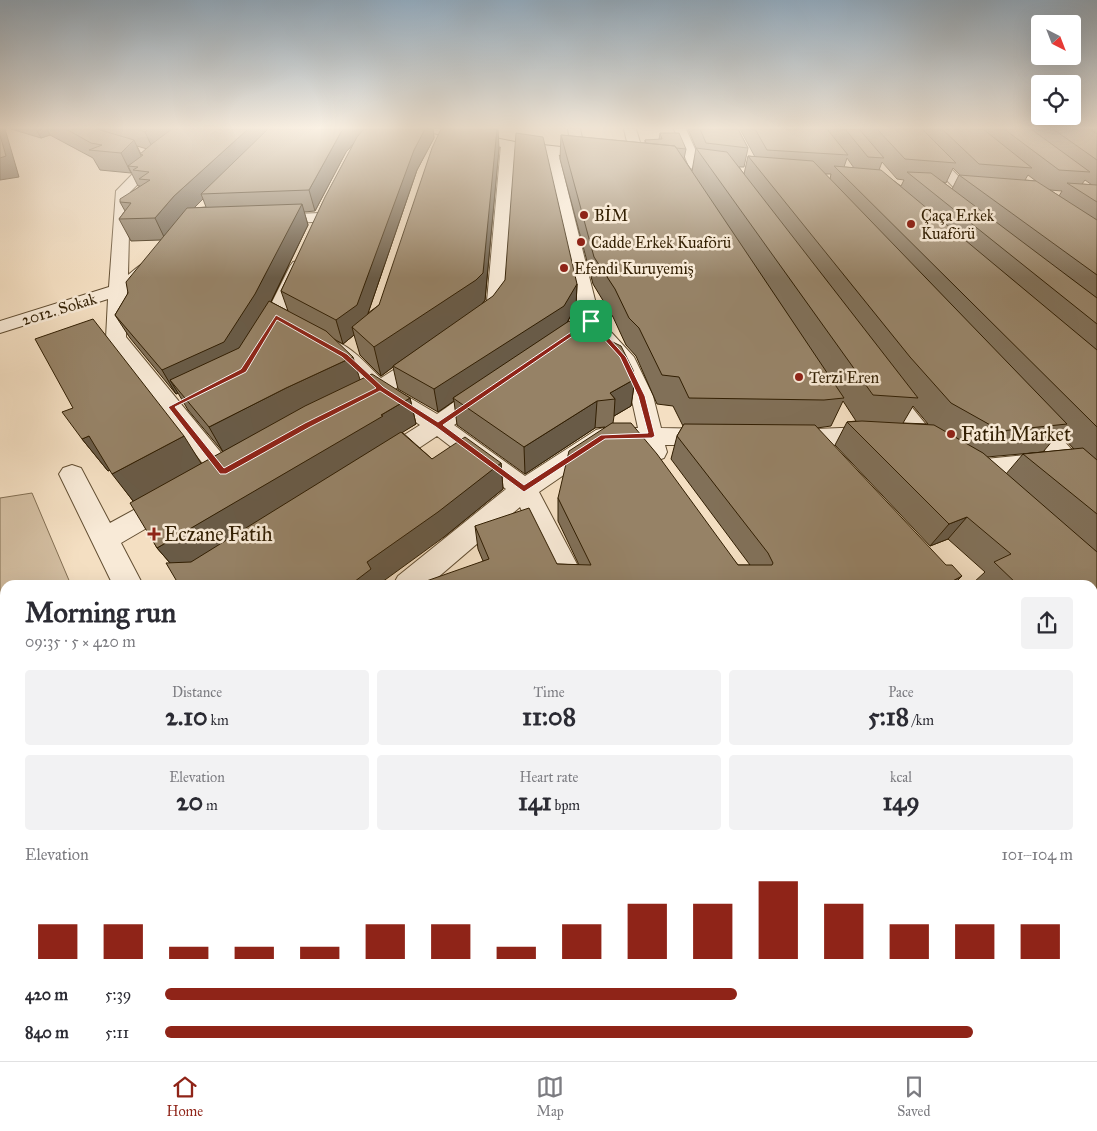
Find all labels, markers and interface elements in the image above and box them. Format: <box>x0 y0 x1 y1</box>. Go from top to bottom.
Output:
north arrow <box>1031 15 1081 65</box>
map controls <box>1031 15 1081 125</box>
button: locate <box>1031 75 1081 125</box>
place label: BİM <box>594 205 628 225</box>
place label: Çaça Erkek Kuaförü <box>921 206 995 243</box>
marker: BİM <box>578 209 590 221</box>
marker: Çaça Erkek Kuaförü <box>905 218 917 230</box>
place label: Cadde Erkek Kuaförü <box>591 233 732 252</box>
marker: Cadde Erkek Kuaförü <box>575 236 587 248</box>
place label: Efendi Kuruyemiş <box>574 259 694 278</box>
marker: Efendi Kuruyemiş <box>558 262 570 274</box>
street label: 2012. Sokak <box>19 288 99 329</box>
pin <box>570 300 612 342</box>
icon: arrive <box>577 307 605 335</box>
place label: Terzi Eren <box>809 368 880 387</box>
marker: Terzi Eren <box>793 371 805 383</box>
place label: Fatih Market <box>961 422 1071 446</box>
marker: Fatih Market <box>945 428 957 440</box>
place label: Eczane Fatih <box>164 522 273 546</box>
marker: Eczane Fatih <box>148 528 160 540</box>
text: Morning run <box>25 595 176 630</box>
button: share <box>1021 597 1073 649</box>
text: 09:35 · 5 × 420 m <box>25 632 136 651</box>
text: Distance <box>172 684 222 701</box>
text: Time <box>534 684 565 701</box>
text: Pace <box>888 684 914 701</box>
text: 2.10 <box>165 701 208 732</box>
text: 11:08 <box>522 701 576 732</box>
text: 5:18 <box>868 701 909 732</box>
text: km <box>208 712 229 729</box>
text: /km <box>909 712 934 729</box>
text: Elevation <box>169 769 225 786</box>
text: Heart rate <box>520 769 578 786</box>
text: kcal <box>890 769 912 786</box>
text: 20 <box>176 786 203 817</box>
text: 141 <box>518 786 552 817</box>
text: 149 <box>882 786 920 817</box>
text: m <box>203 797 218 814</box>
text: bpm <box>552 797 580 814</box>
text: Elevation <box>25 845 89 864</box>
text: 101–104 m <box>1002 845 1073 864</box>
text: 420 m <box>25 985 68 1004</box>
text: 5:39 <box>105 985 131 1004</box>
text: 840 m <box>25 1023 69 1042</box>
text: 5:11 <box>105 1023 129 1042</box>
tab: Home <box>167 1073 203 1120</box>
tab: Map <box>536 1073 564 1120</box>
tab: Saved <box>897 1073 930 1120</box>

